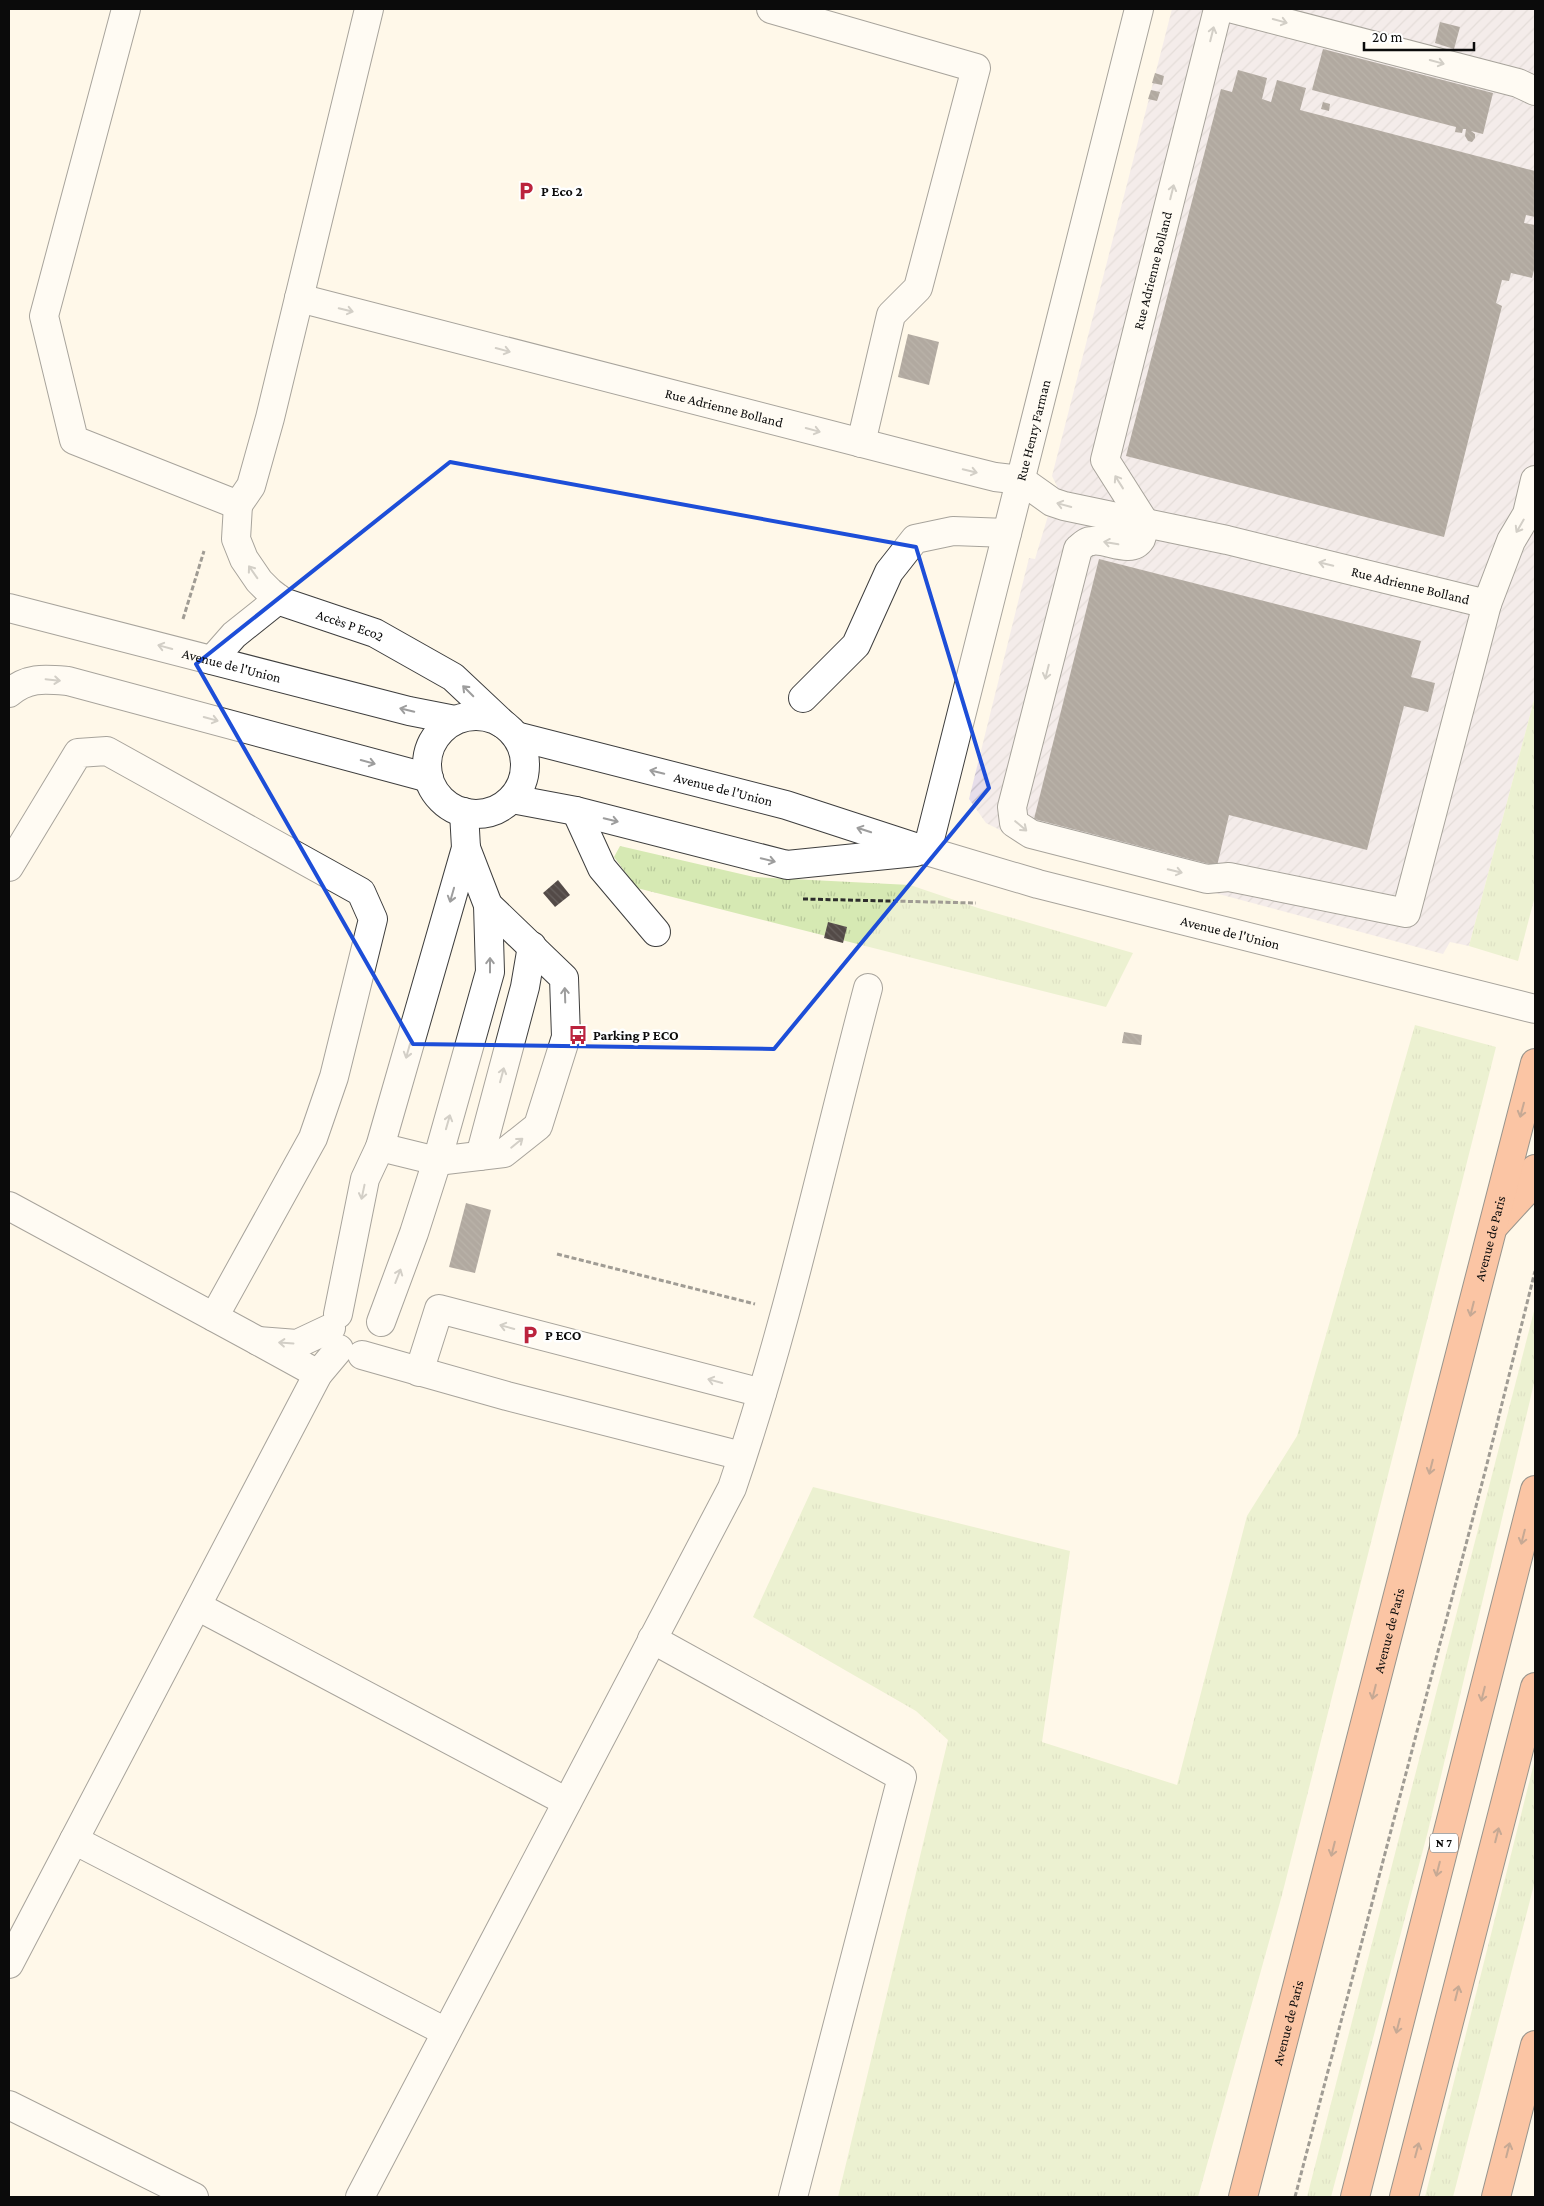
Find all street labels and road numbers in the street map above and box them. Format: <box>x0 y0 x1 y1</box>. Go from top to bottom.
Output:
street label: Rue Adrienne Bolland <box>1130 209 1175 331</box>
street label: Rue Henry Farman <box>1012 377 1054 483</box>
street label: Rue Adrienne Bolland <box>663 385 785 431</box>
street label: Rue Adrienne Bolland <box>1350 563 1472 608</box>
street label: Accès P Eco2 <box>314 606 387 644</box>
street label: Avenue de l'Union <box>181 645 283 686</box>
street label: Avenue de l'Union <box>672 769 775 809</box>
street label: Avenue de l'Union <box>1179 912 1282 953</box>
street label: Avenue de Paris <box>1471 1194 1509 1283</box>
street label: Avenue de Paris <box>1370 1586 1408 1675</box>
road number: N 7 <box>1430 1834 1458 1852</box>
street label: Avenue de Paris <box>1269 1978 1307 2067</box>

